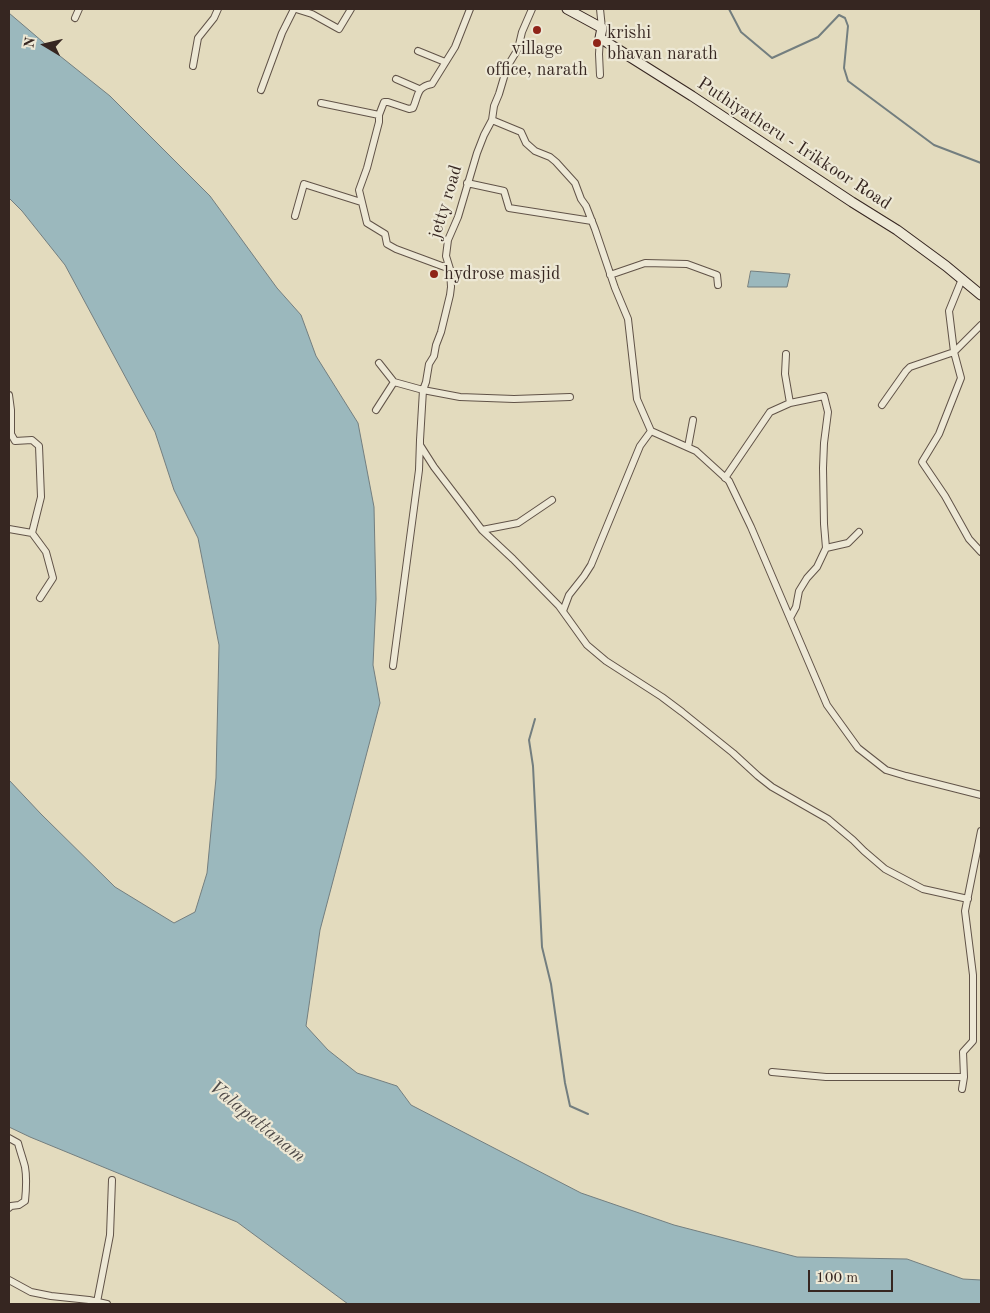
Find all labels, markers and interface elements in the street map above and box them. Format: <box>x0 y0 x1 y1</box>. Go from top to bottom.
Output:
north arrow <box>20 20 70 70</box>
place label: krishi bhavan narath <box>607 22 718 64</box>
marker: village office, narath <box>531 24 543 36</box>
text: N <box>22 36 38 49</box>
marker: krishi bhavan narath <box>591 37 603 49</box>
place label: village office, narath <box>486 38 588 80</box>
street label: Puthiyatheru - Irikkoor Road <box>693 73 895 215</box>
street label: jetty road <box>425 163 467 241</box>
place label: hydrose masjid <box>444 263 560 285</box>
marker: hydrose masjid <box>428 268 440 280</box>
water label: Valapattanam <box>204 1076 310 1168</box>
scale bar <box>810 1260 895 1292</box>
text: 100 m <box>816 1271 858 1286</box>

